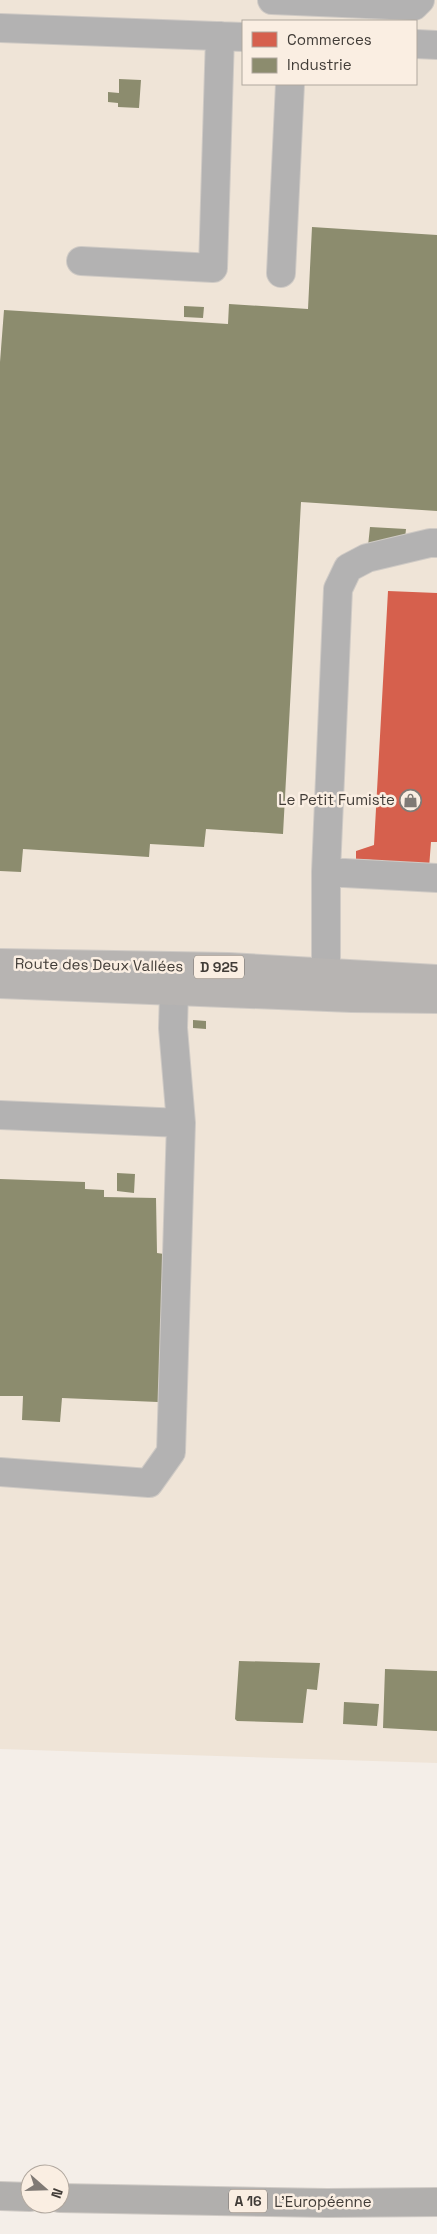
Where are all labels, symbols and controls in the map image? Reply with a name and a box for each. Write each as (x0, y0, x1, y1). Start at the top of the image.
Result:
legend (242, 20, 417, 85)
text: Commerces (287, 30, 372, 49)
text: Industrie (287, 55, 352, 74)
shop icon: Le Petit Fumiste (399, 788, 423, 812)
place label: Le Petit Fumiste (278, 790, 395, 809)
street label: Route des Deux Vallées (15, 954, 184, 975)
road number: D 925 (194, 956, 244, 979)
north arrow (20, 2164, 70, 2214)
text: N (47, 2186, 67, 2201)
road number: A 16 (229, 2190, 267, 2212)
street label: L'Européenne (274, 2192, 372, 2211)

